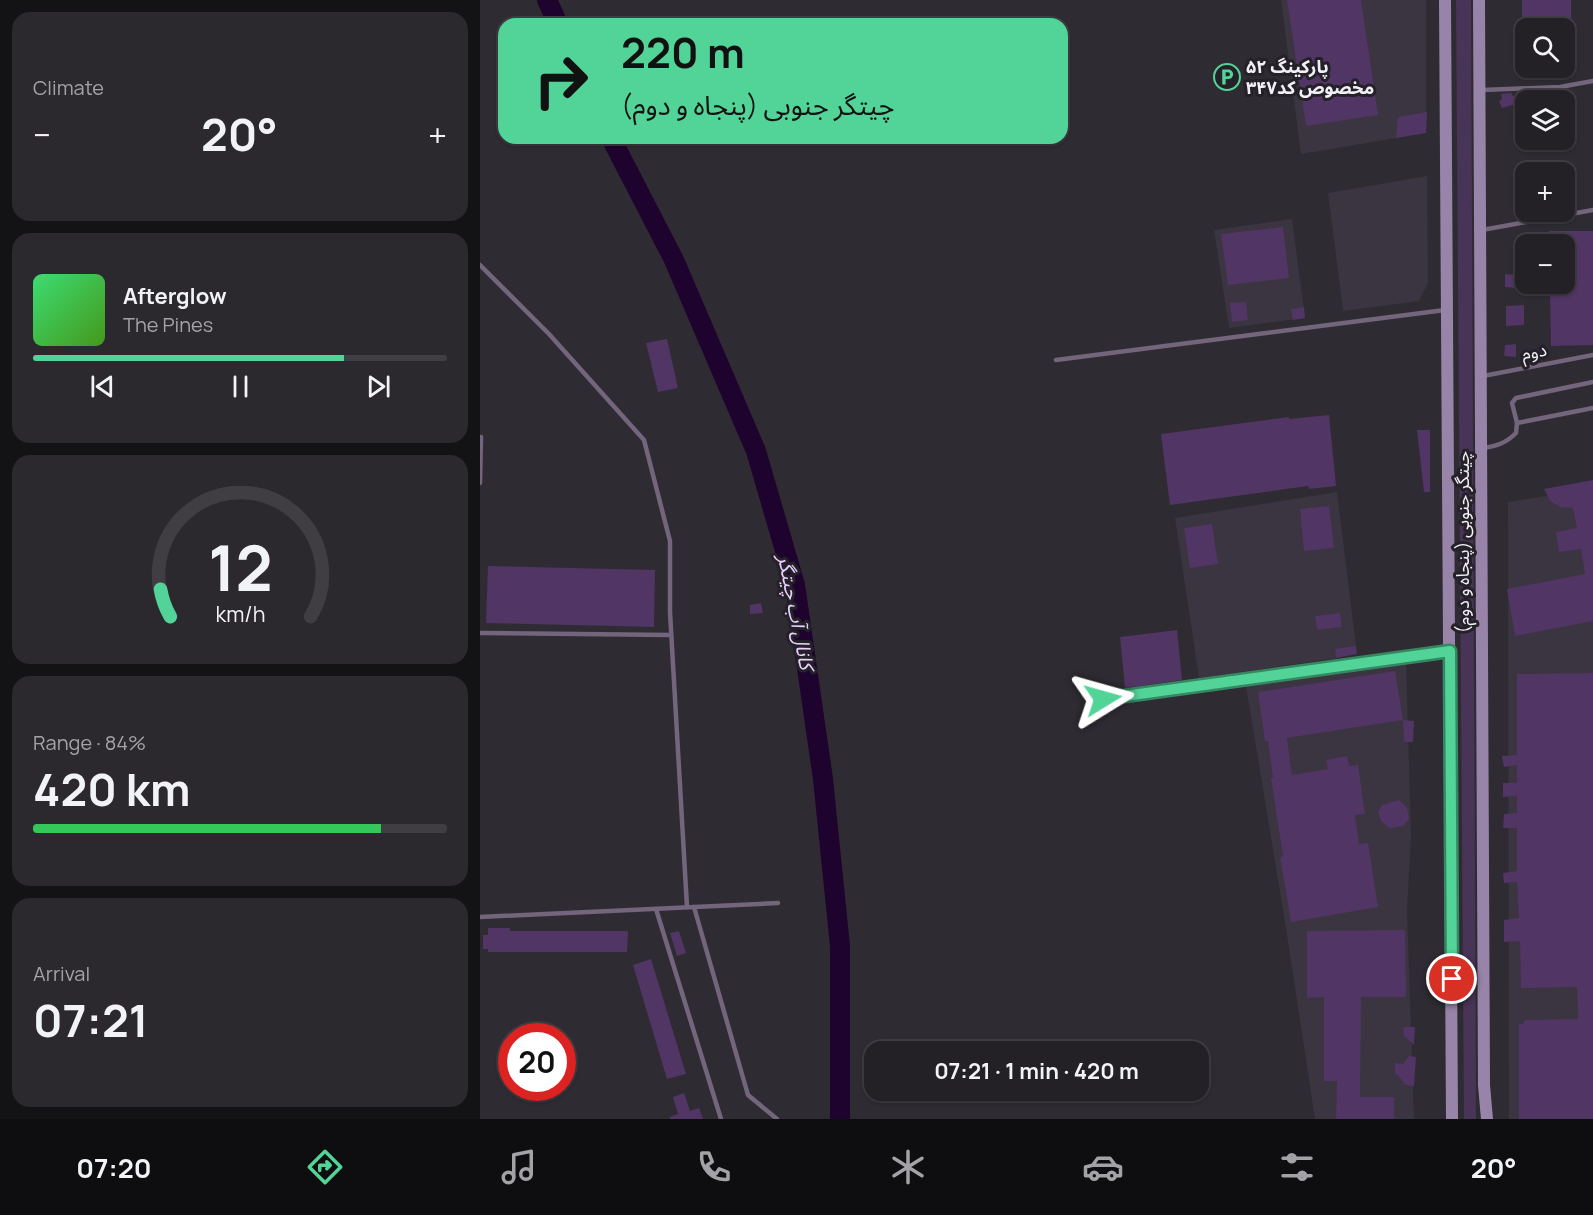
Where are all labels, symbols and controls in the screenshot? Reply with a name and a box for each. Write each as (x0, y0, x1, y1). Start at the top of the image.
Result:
map controls (1515, 18, 1575, 294)
button: search (1515, 18, 1575, 78)
text: 220 m (621, 23, 745, 81)
icon: right (522, 42, 600, 120)
place label: پارکینگ ۵۲ مخصوص کد۳۴۷ (1246, 54, 1374, 99)
parking icon: پارکینگ ۵۲ مخصوص کد۳۴۷ (1212, 62, 1242, 92)
text: Climate (33, 74, 104, 101)
text: چیتگر جنوبی (پنجاه و دوم) (621, 86, 895, 123)
button: layers (1515, 90, 1575, 150)
text: 20° (201, 103, 278, 165)
text: − (33, 112, 51, 157)
text: + (428, 112, 447, 157)
button: + (1515, 162, 1575, 222)
button: − (1515, 234, 1575, 294)
text: Afterglow (123, 281, 227, 311)
text: The Pines (123, 311, 213, 338)
street label: دوم (1519, 337, 1549, 368)
icon: previous (86, 370, 119, 403)
icon: pause (224, 370, 257, 403)
icon: next (362, 370, 395, 403)
street label: چیتگر جنوبی (پنجاه و دوم) (1450, 451, 1477, 633)
text: 12 (208, 524, 272, 610)
water label: کانال آب چیتگر (772, 550, 822, 675)
text: km/h (215, 599, 265, 628)
position arrow (1071, 667, 1135, 731)
text: Range · 84% (33, 729, 146, 756)
text: 420 km (33, 758, 190, 820)
pin (1426, 953, 1477, 1004)
text: Arrival (33, 960, 90, 987)
icon: arrive (1435, 962, 1468, 995)
text: 07:21 (33, 989, 149, 1051)
speed limit sign: 20 (498, 1023, 576, 1101)
text: 07:21 · 1 min · 420 m (934, 1056, 1139, 1086)
icon: directions (304, 1146, 346, 1188)
icon: music (498, 1146, 540, 1188)
icon: phone (693, 1146, 735, 1188)
icon: climate (887, 1146, 929, 1188)
icon: car (1082, 1146, 1124, 1188)
icon: filters (1276, 1146, 1318, 1188)
text: 07:20 (76, 1149, 151, 1186)
text: 20° (1471, 1149, 1517, 1186)

